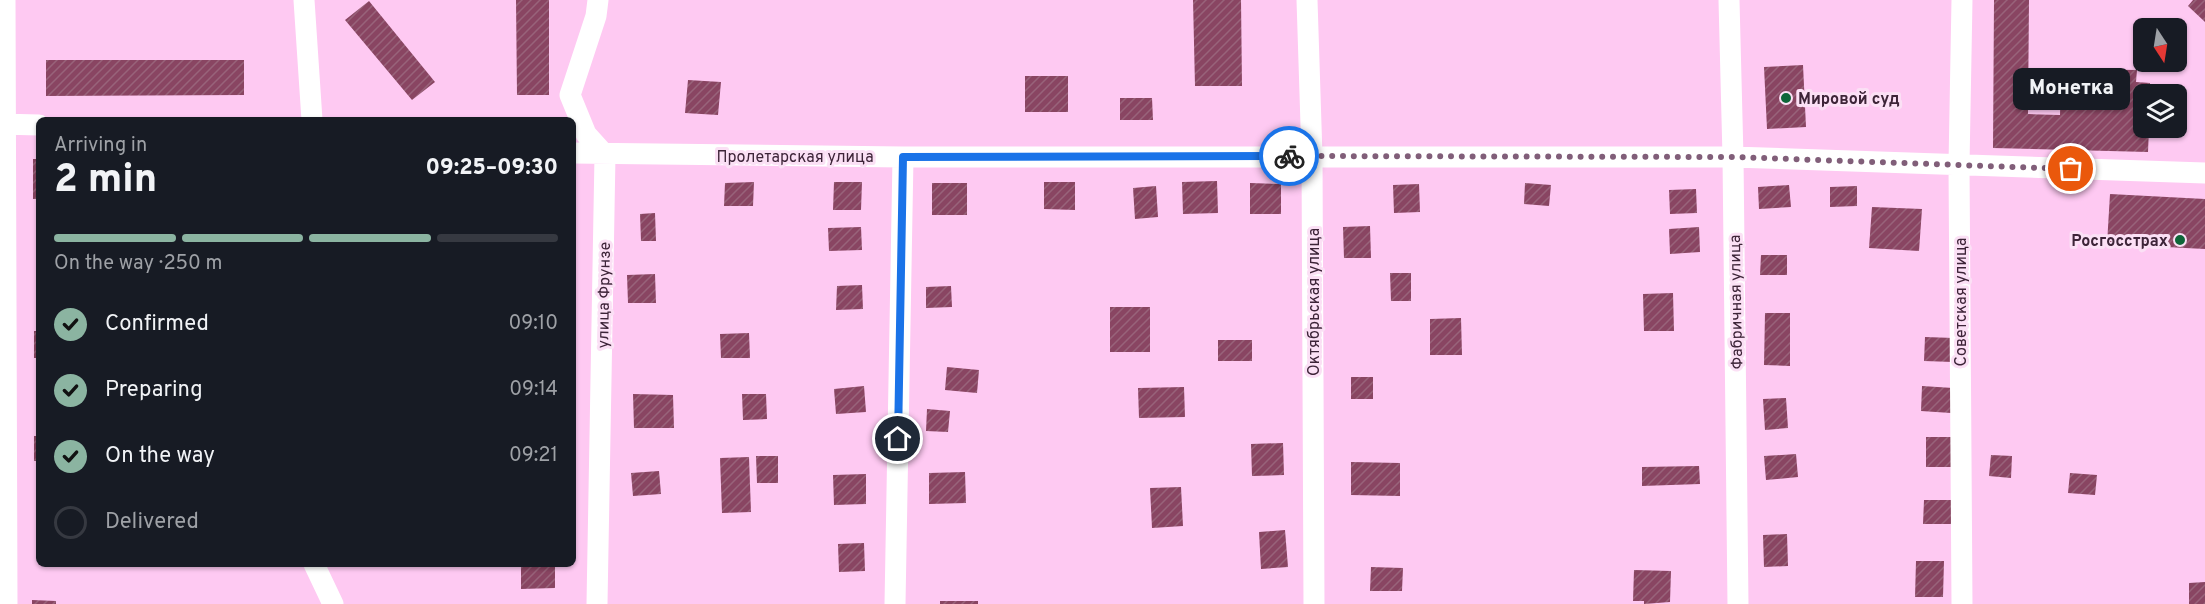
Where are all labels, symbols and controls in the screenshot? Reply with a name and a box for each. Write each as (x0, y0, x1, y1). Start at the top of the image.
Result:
north arrow (2133, 18, 2187, 72)
map controls (2133, 18, 2187, 138)
callout: Монетка (2012, 67, 2130, 109)
text: Монетка (2029, 76, 2114, 102)
button: layers (2133, 84, 2187, 138)
place label: Мировой суд (1798, 90, 1900, 110)
marker: Мировой суд (1779, 91, 1793, 105)
courier (1259, 126, 1319, 186)
text: Arriving in (54, 133, 147, 159)
icon: bike (1273, 140, 1306, 173)
pin (2045, 143, 2096, 194)
street label: Пролетарская улица (716, 148, 874, 168)
icon: bag (2054, 152, 2087, 185)
text: 09:25–09:30 (425, 155, 558, 182)
text: 2 min (54, 157, 157, 206)
street label: Октябрьская улица (1305, 228, 1325, 376)
place label: Росгосстрах (2071, 232, 2168, 252)
marker: Росгосстрах (2173, 233, 2187, 247)
street label: Фабричная улица (1726, 234, 1748, 369)
street label: Советская улица (1952, 238, 1972, 366)
street label: улица Фрунзе (594, 242, 616, 348)
text: On the way · 250 m (54, 251, 222, 277)
icon: check (54, 308, 87, 341)
text: Confirmed (105, 311, 209, 338)
text: 09:10 (508, 311, 558, 337)
icon: check (54, 374, 87, 407)
text: Preparing (105, 377, 203, 404)
text: 09:14 (509, 377, 558, 403)
pin (872, 413, 923, 464)
icon: home (881, 422, 914, 455)
icon: check (54, 440, 87, 473)
text: On the way (105, 443, 215, 470)
text: 09:21 (509, 443, 558, 469)
text: Delivered (105, 509, 199, 536)

